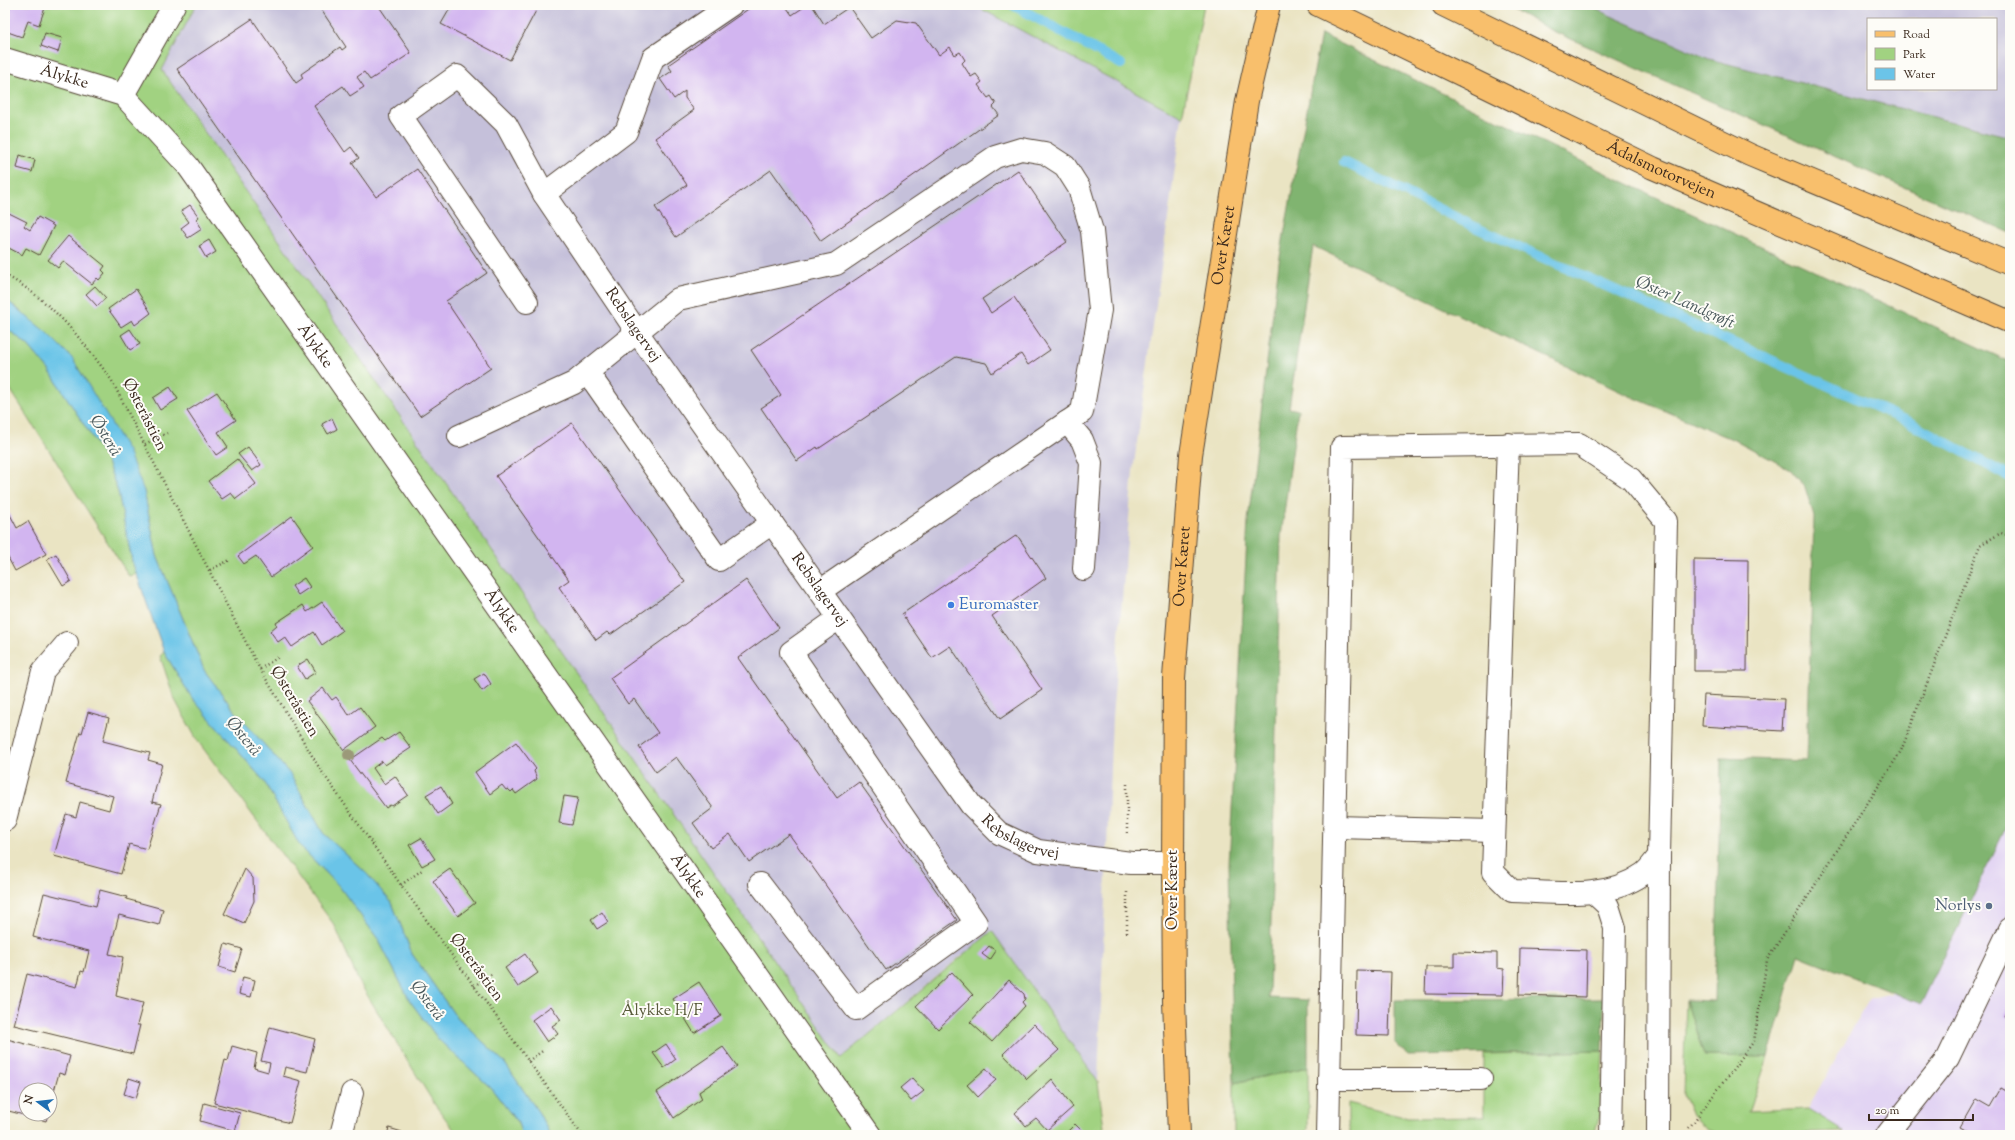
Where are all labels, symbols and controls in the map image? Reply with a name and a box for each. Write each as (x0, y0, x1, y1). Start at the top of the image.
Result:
legend (1867, 18, 1997, 90)
text: Road (1903, 26, 1930, 44)
text: Park (1903, 46, 1926, 64)
street label: Ålykke (37, 59, 91, 95)
text: Water (1903, 66, 1936, 84)
street label: Ådalsmotorvejen (1602, 136, 1720, 206)
street label: Over Kæret (1207, 203, 1242, 287)
water label: Øster Landgrøft (1631, 270, 1739, 336)
street label: Rebslagervej (599, 283, 666, 367)
street label: Ålykke (291, 319, 339, 373)
street label: Østeråstien (116, 374, 173, 456)
water label: Østerå (83, 411, 127, 462)
street label: Over Kæret (1168, 525, 1197, 607)
street label: Rebslagervej (785, 548, 853, 632)
street label: Ålykke (478, 584, 525, 638)
place label: Euromaster (959, 594, 1038, 617)
marker: Euromaster (946, 600, 956, 610)
street label: Østeråstien (264, 662, 325, 742)
water label: Østerå (220, 712, 267, 762)
street label: Rebslagervej (975, 809, 1061, 865)
street label: Ålykke (664, 849, 712, 903)
street label: Over Kæret (1162, 849, 1185, 930)
place label: Norlys (1935, 895, 1981, 918)
marker: Norlys (1984, 901, 1994, 911)
street label: Østeråstien (443, 929, 509, 1007)
water label: Østerå (404, 976, 450, 1026)
park label: Ålykke H/F (622, 1000, 703, 1023)
north arrow (18, 1082, 58, 1122)
text: N (20, 1093, 38, 1107)
scale bar (1869, 1096, 1973, 1122)
text: 20 m (1875, 1102, 1900, 1120)

